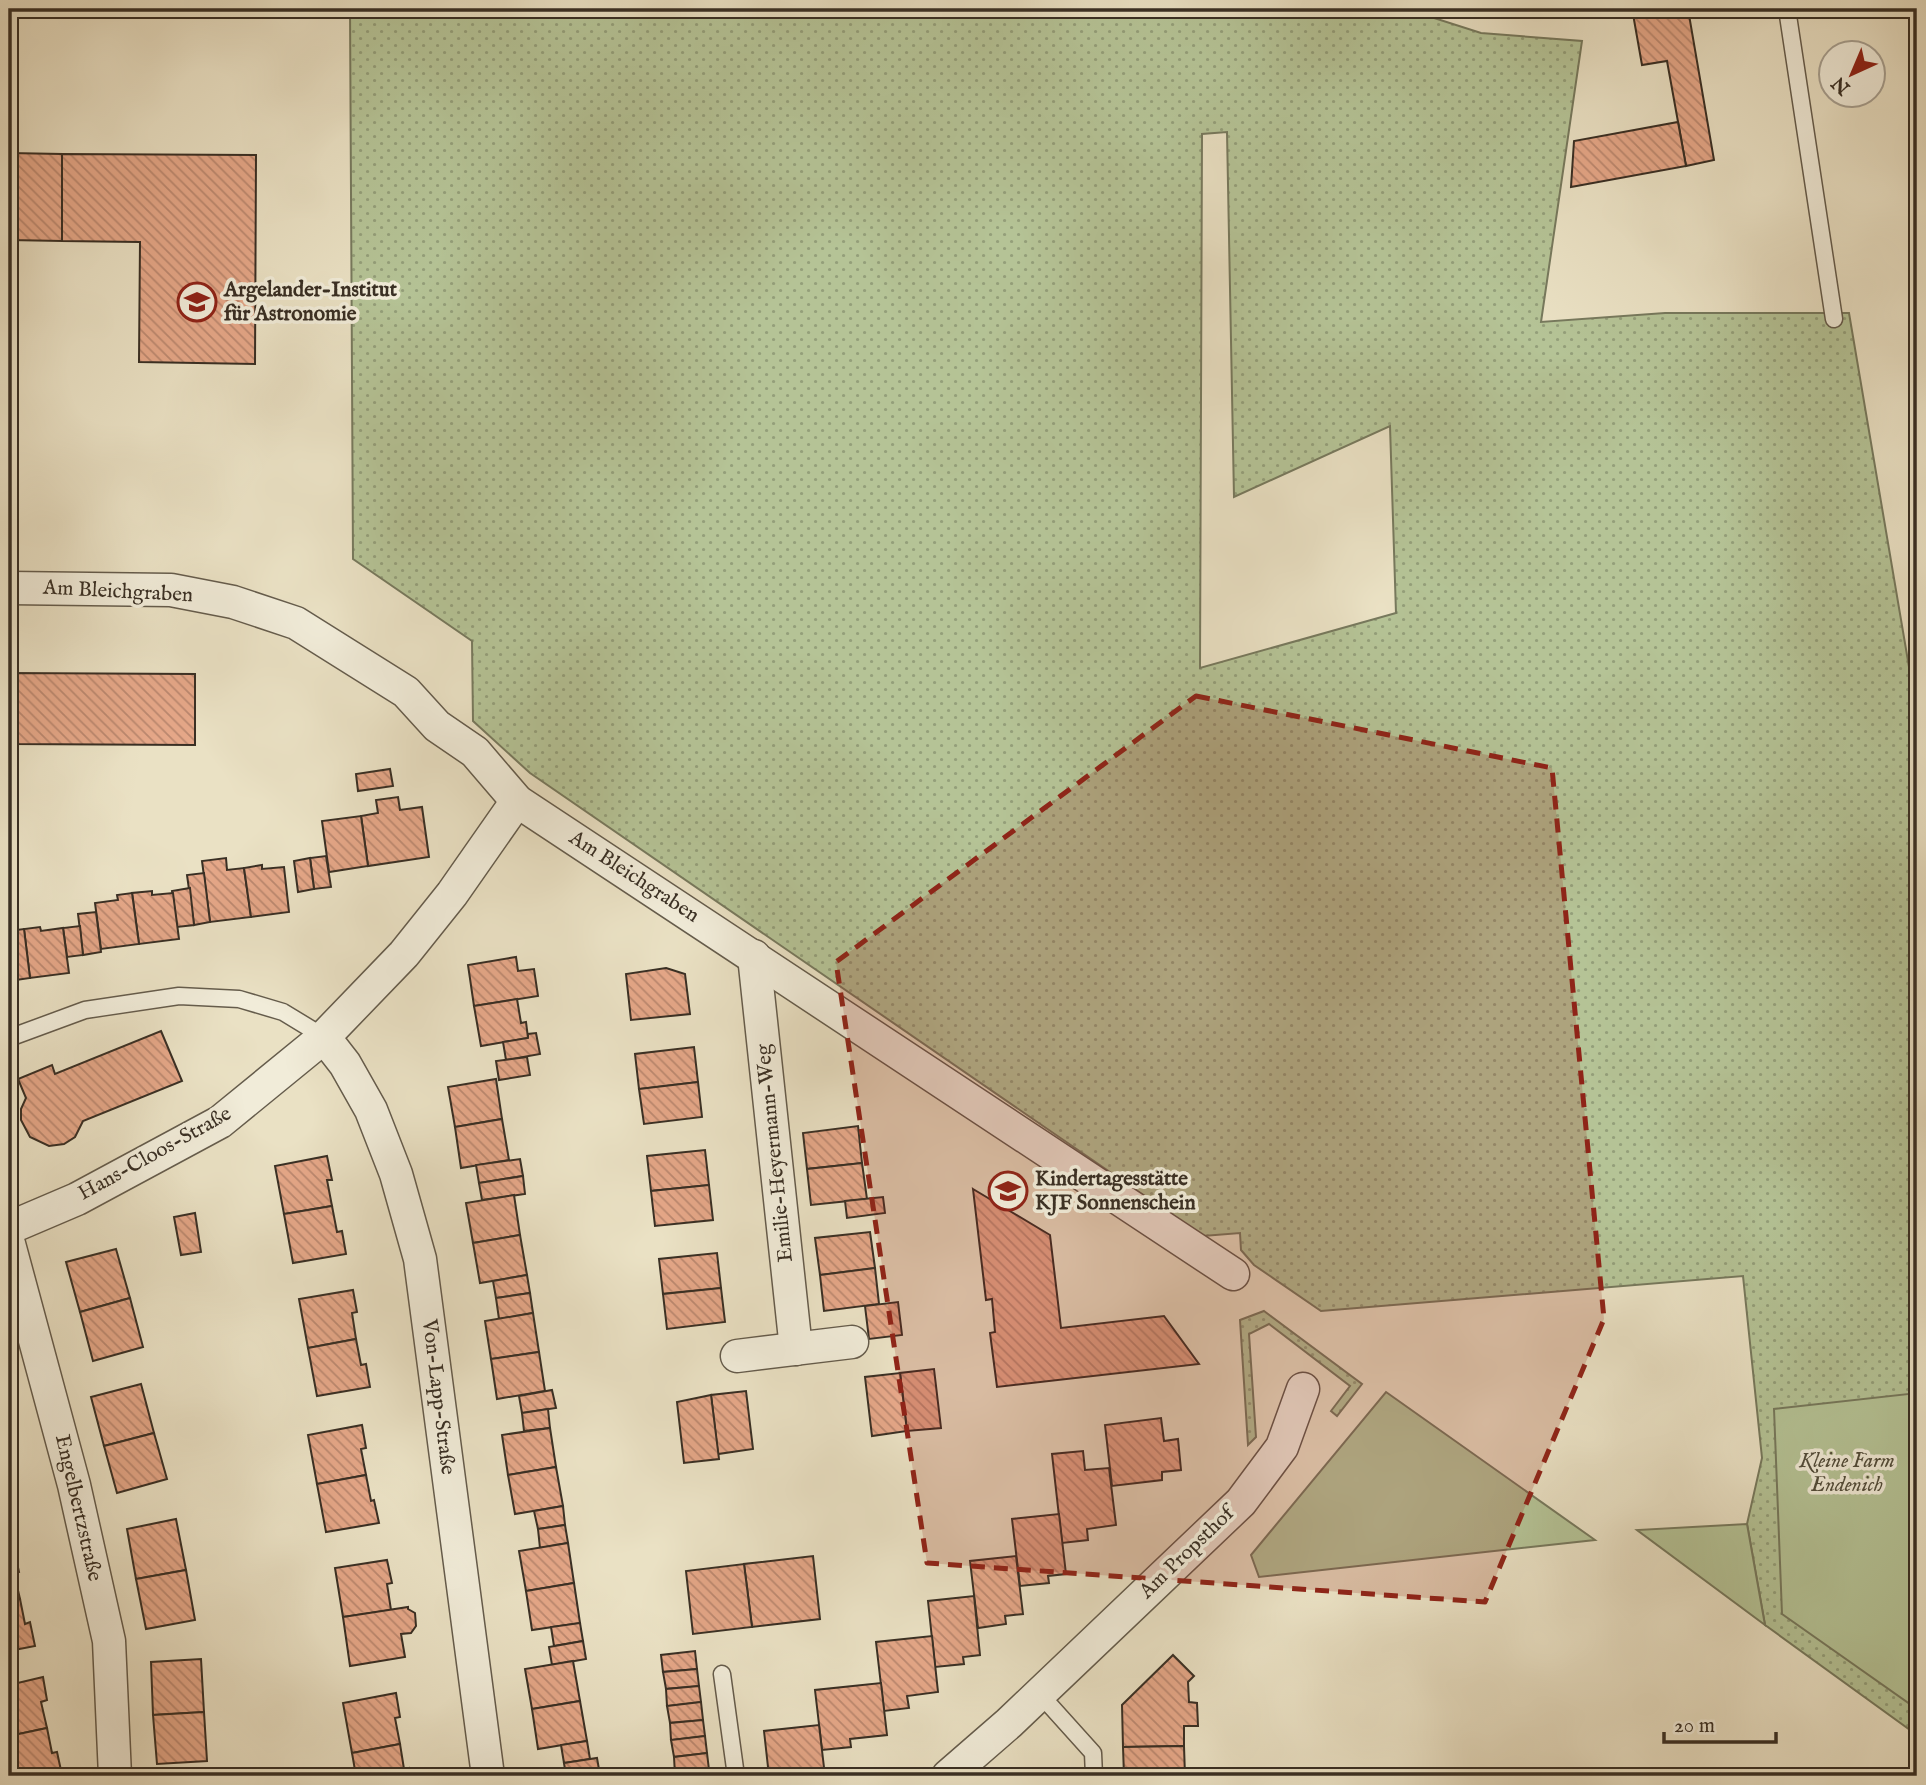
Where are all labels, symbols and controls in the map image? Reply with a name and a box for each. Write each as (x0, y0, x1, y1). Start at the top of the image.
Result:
north arrow (1818, 38, 1888, 108)
text: N (1827, 70, 1857, 100)
place label: Argelander-Institut für Astronomie (223, 277, 398, 328)
school or university icon: Argelander-Institut für Astronomie (176, 281, 218, 323)
street label: Am Bleichgraben (41, 575, 194, 609)
street label: Am Bleichgraben (563, 824, 704, 929)
street label: Emilie-Heyermann-Weg (750, 1042, 800, 1263)
street label: Hans-Cloos-Straße (74, 1101, 237, 1207)
place label: Kindertagesstätte KJF Sonnenschein (1035, 1166, 1196, 1217)
school or university icon: Kindertagesstätte KJF Sonnenschein (987, 1170, 1029, 1212)
street label: Von-Lapp-Straße (415, 1317, 461, 1477)
street label: Engelbertzstraße (48, 1432, 108, 1584)
park label: Kleine Farm Endenich (1798, 1448, 1895, 1499)
street label: Am Propsthof (1133, 1499, 1243, 1606)
scale bar (1664, 1701, 1776, 1745)
text: 20 m (1674, 1713, 1715, 1740)

